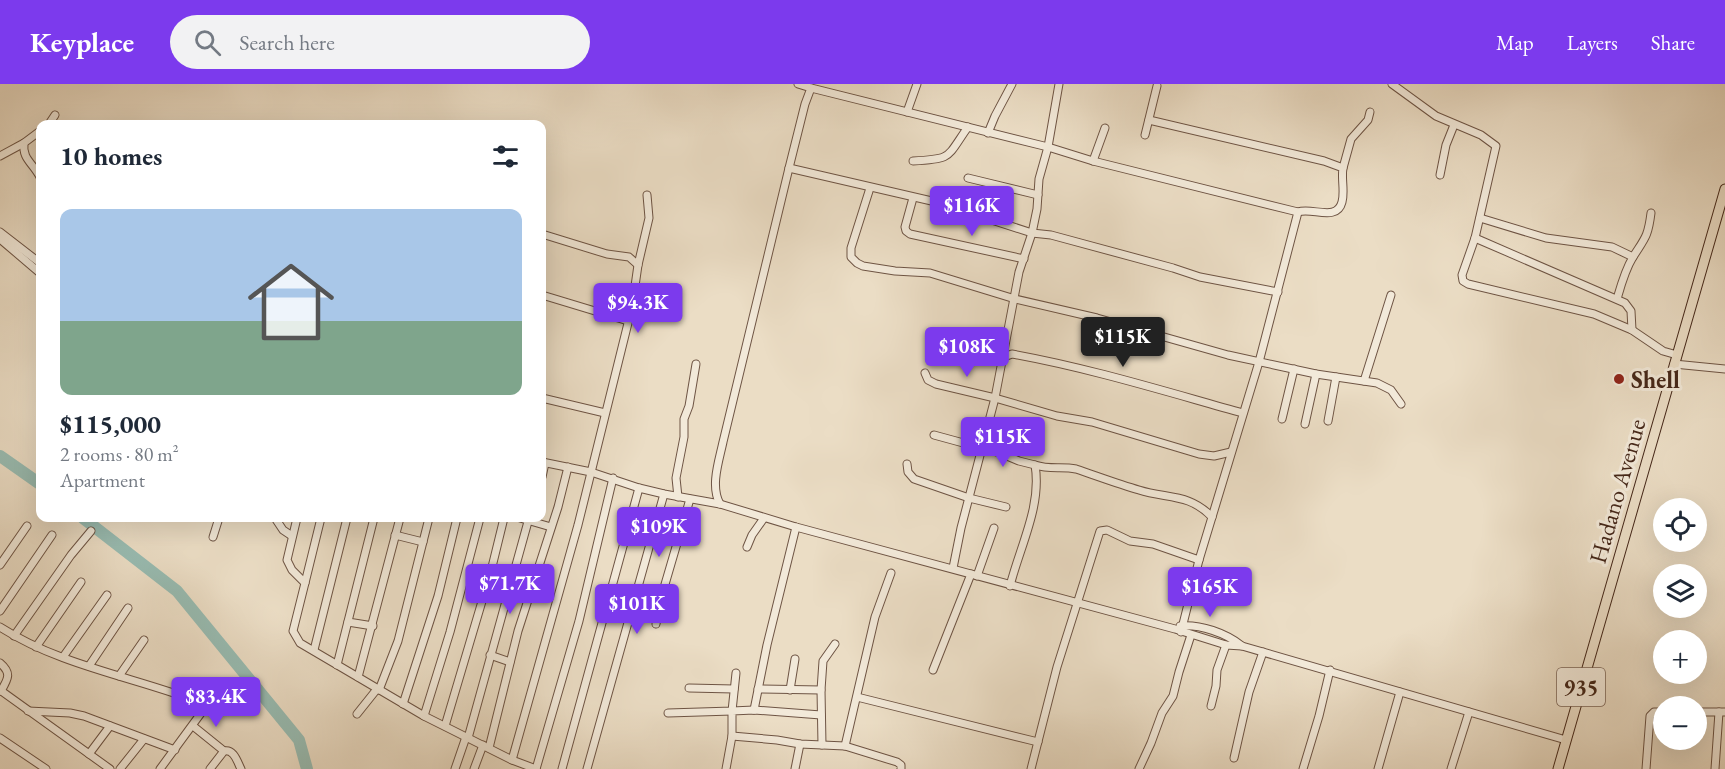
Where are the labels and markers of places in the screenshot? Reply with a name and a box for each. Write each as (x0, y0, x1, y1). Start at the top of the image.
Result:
pin: $116K (930, 186, 1014, 237)
pin: $94.3K (589, 283, 687, 334)
pin: $115K (1081, 317, 1165, 368)
pin: $108K (925, 327, 1009, 378)
place label: Shell (1631, 364, 1680, 395)
marker: Shell (1612, 372, 1626, 386)
pin: $115K (961, 417, 1045, 468)
pin: $109K (617, 507, 701, 558)
pin: $71.7K (461, 564, 559, 615)
pin: $165K (1168, 567, 1252, 618)
pin: $101K (595, 584, 679, 635)
pin: $83.4K (167, 677, 265, 728)

